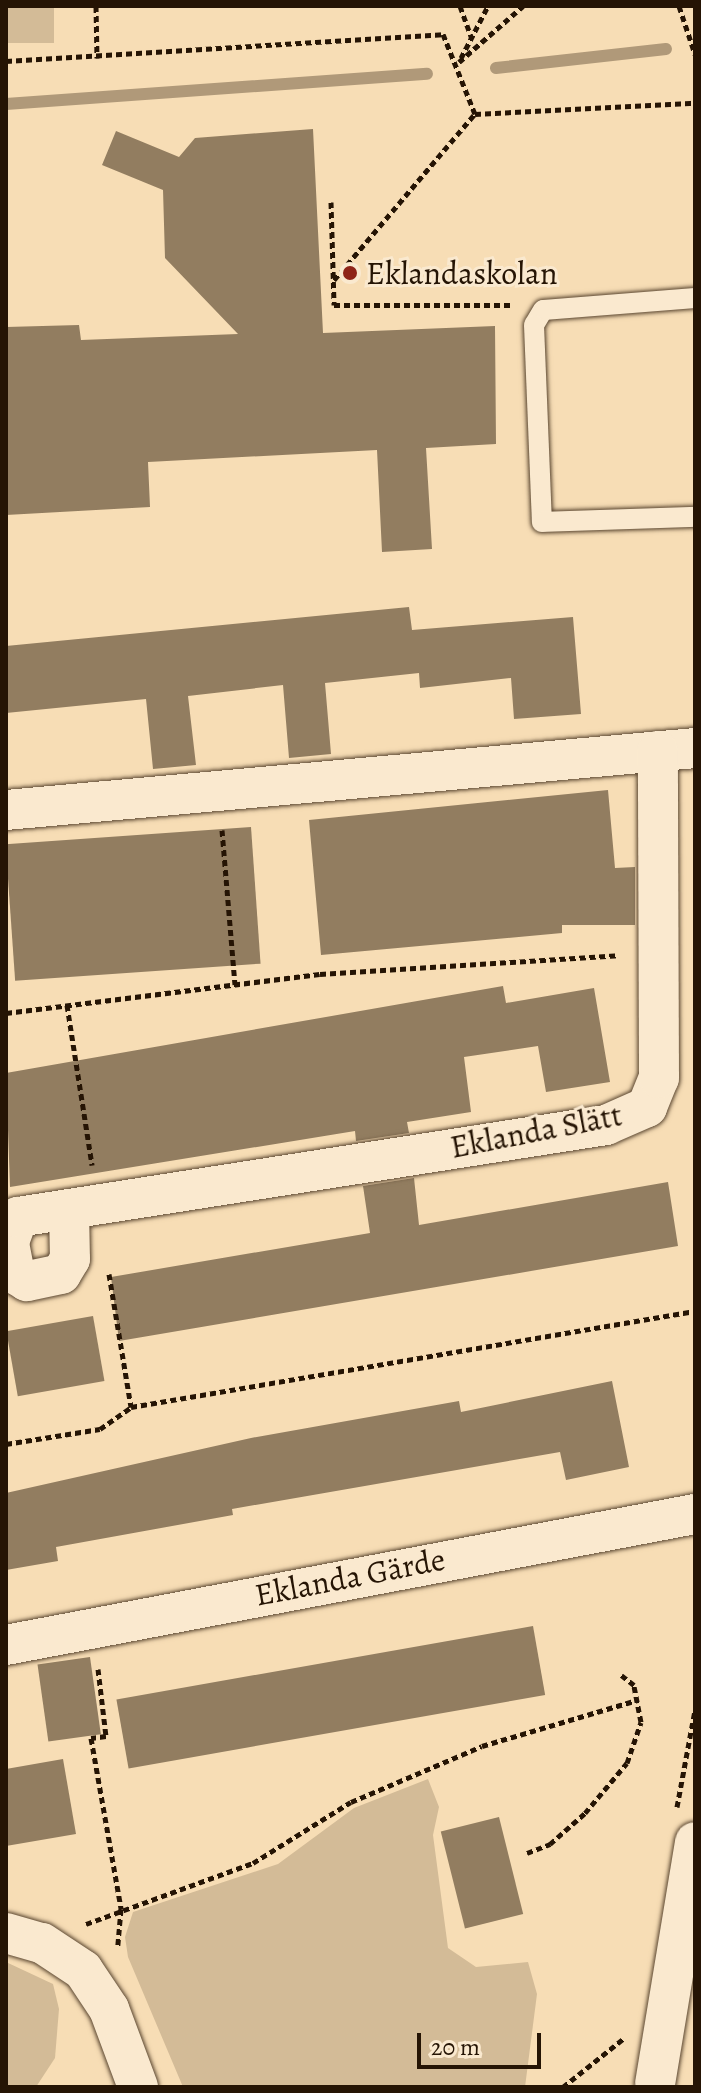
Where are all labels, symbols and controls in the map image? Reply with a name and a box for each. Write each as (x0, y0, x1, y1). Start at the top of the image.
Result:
place label: Eklandaskolan (366, 254, 557, 292)
marker: Eklandaskolan (341, 264, 359, 282)
street label: Eklanda Slätt (447, 1096, 625, 1166)
street label: Eklanda Gärde (252, 1540, 448, 1614)
scale bar (421, 2017, 545, 2067)
text: 20 m (431, 2031, 480, 2063)

